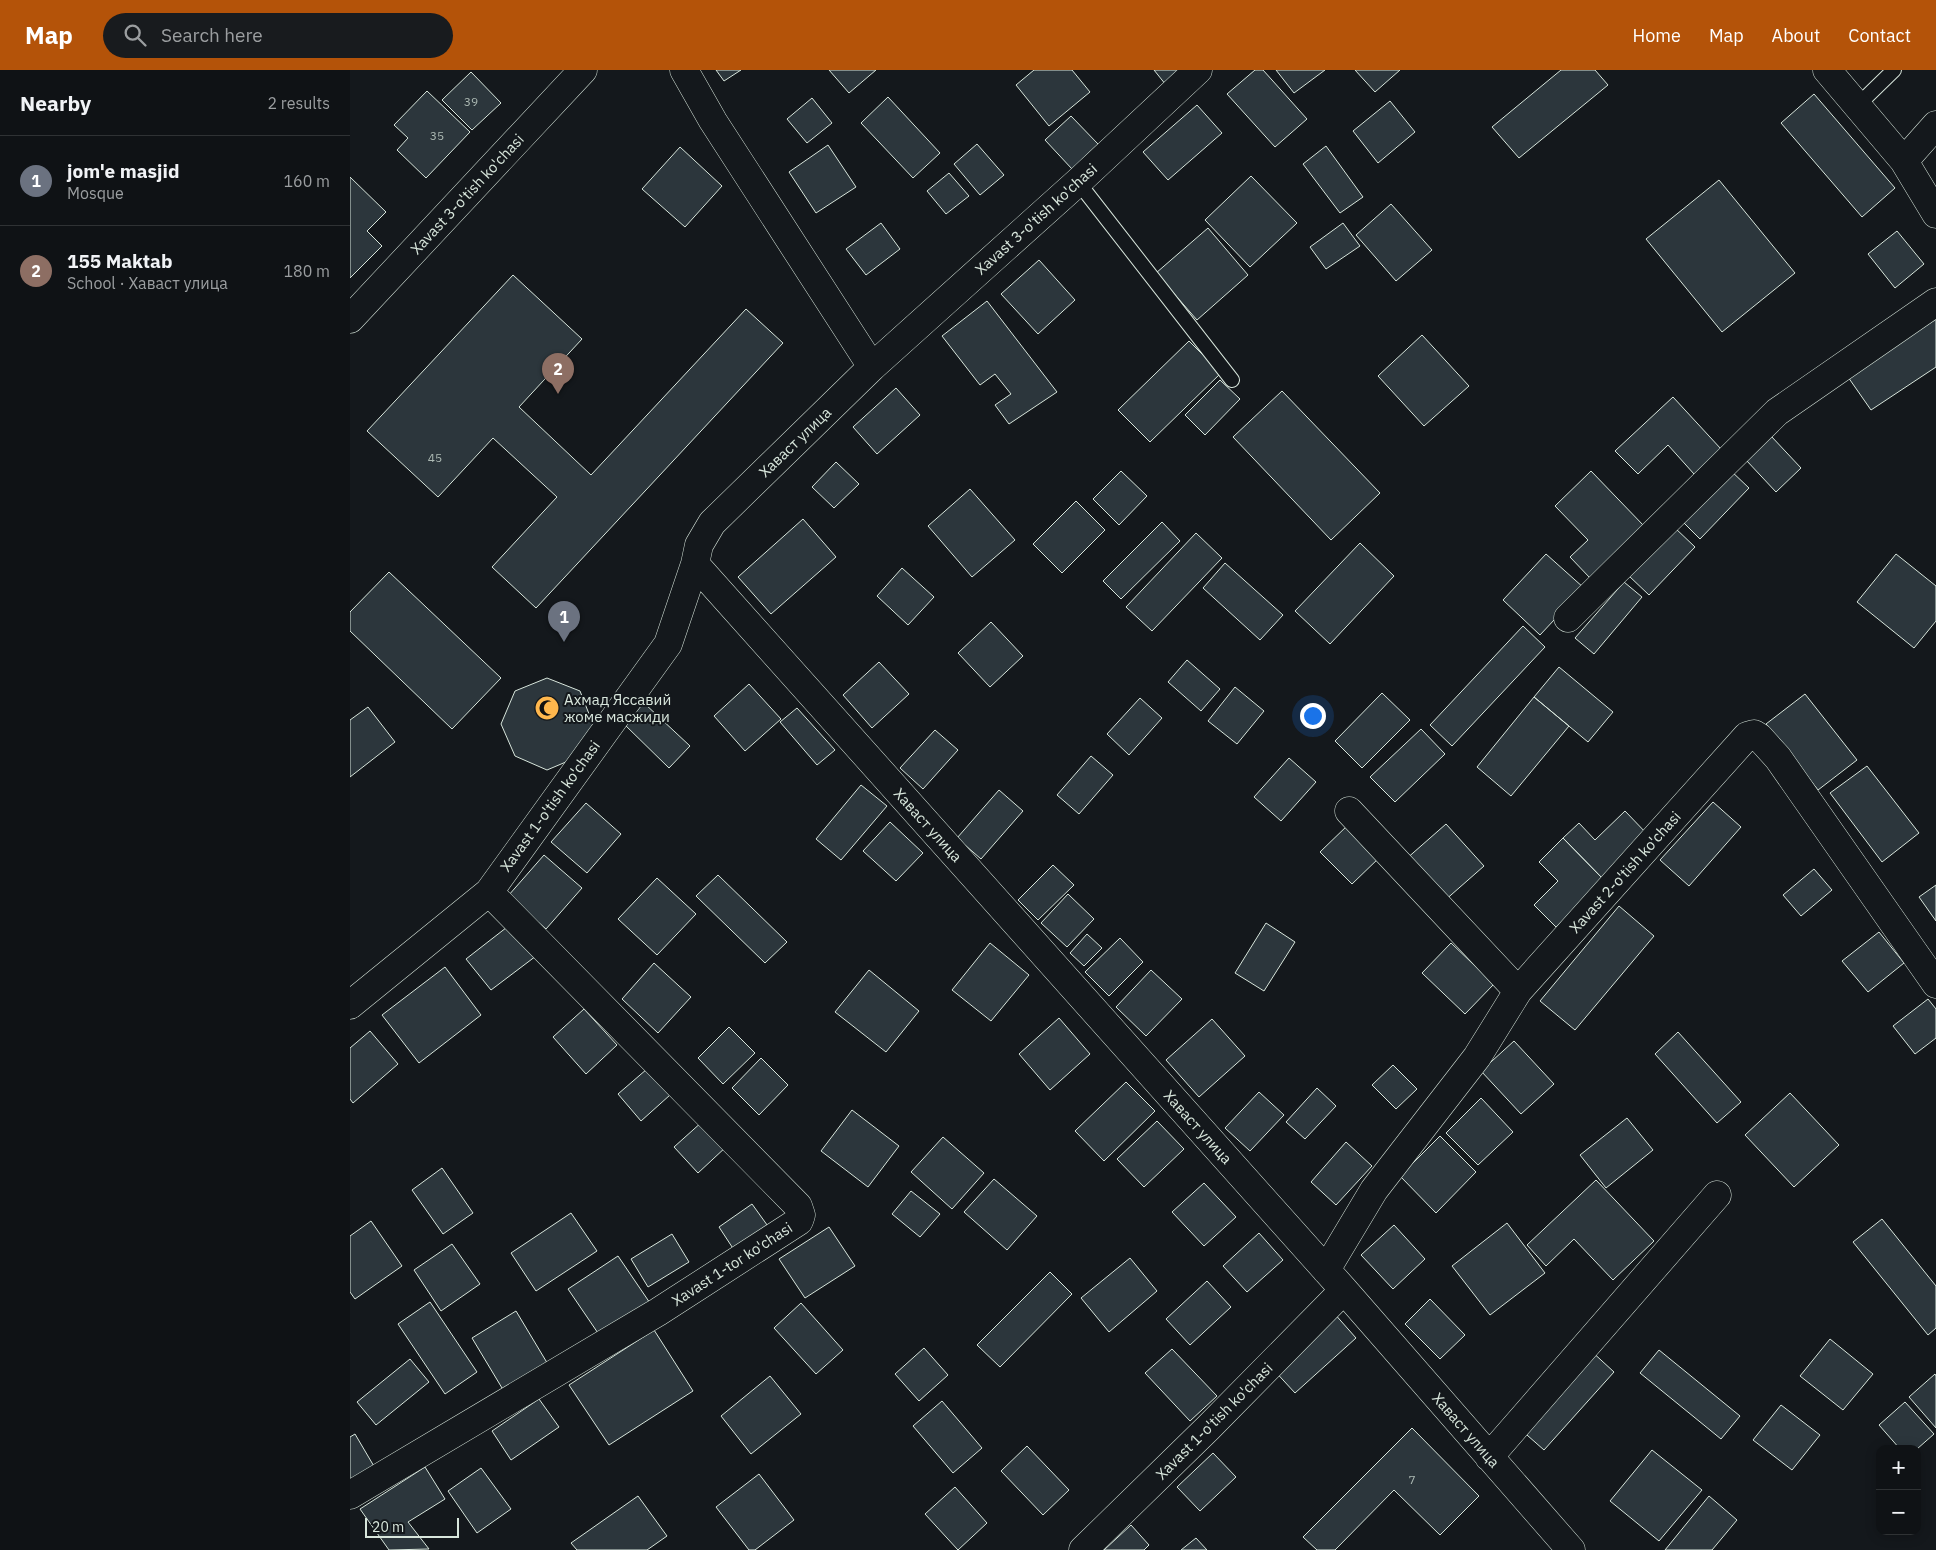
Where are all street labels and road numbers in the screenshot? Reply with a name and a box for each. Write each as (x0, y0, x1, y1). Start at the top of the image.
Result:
street label: Xavast 3-o'tish ko'chasi (406, 130, 528, 258)
street label: Xavast 3-o'tish ko'chasi (971, 159, 1101, 279)
street label: Хаваст улица (755, 403, 835, 481)
street label: Xavast 1-o'tish ko'chasi (496, 737, 604, 875)
street label: Хаваст улица (890, 784, 966, 866)
street label: Xavast 2-o'tish ko'chasi (1565, 807, 1685, 937)
street label: Хаваст улица (1160, 1086, 1236, 1168)
street label: Xavast 1-tor ko'chasi (668, 1218, 796, 1310)
street label: Xavast 1-o'tish ko'chasi (1152, 1359, 1276, 1483)
street label: Хаваст улица (1428, 1389, 1504, 1471)

